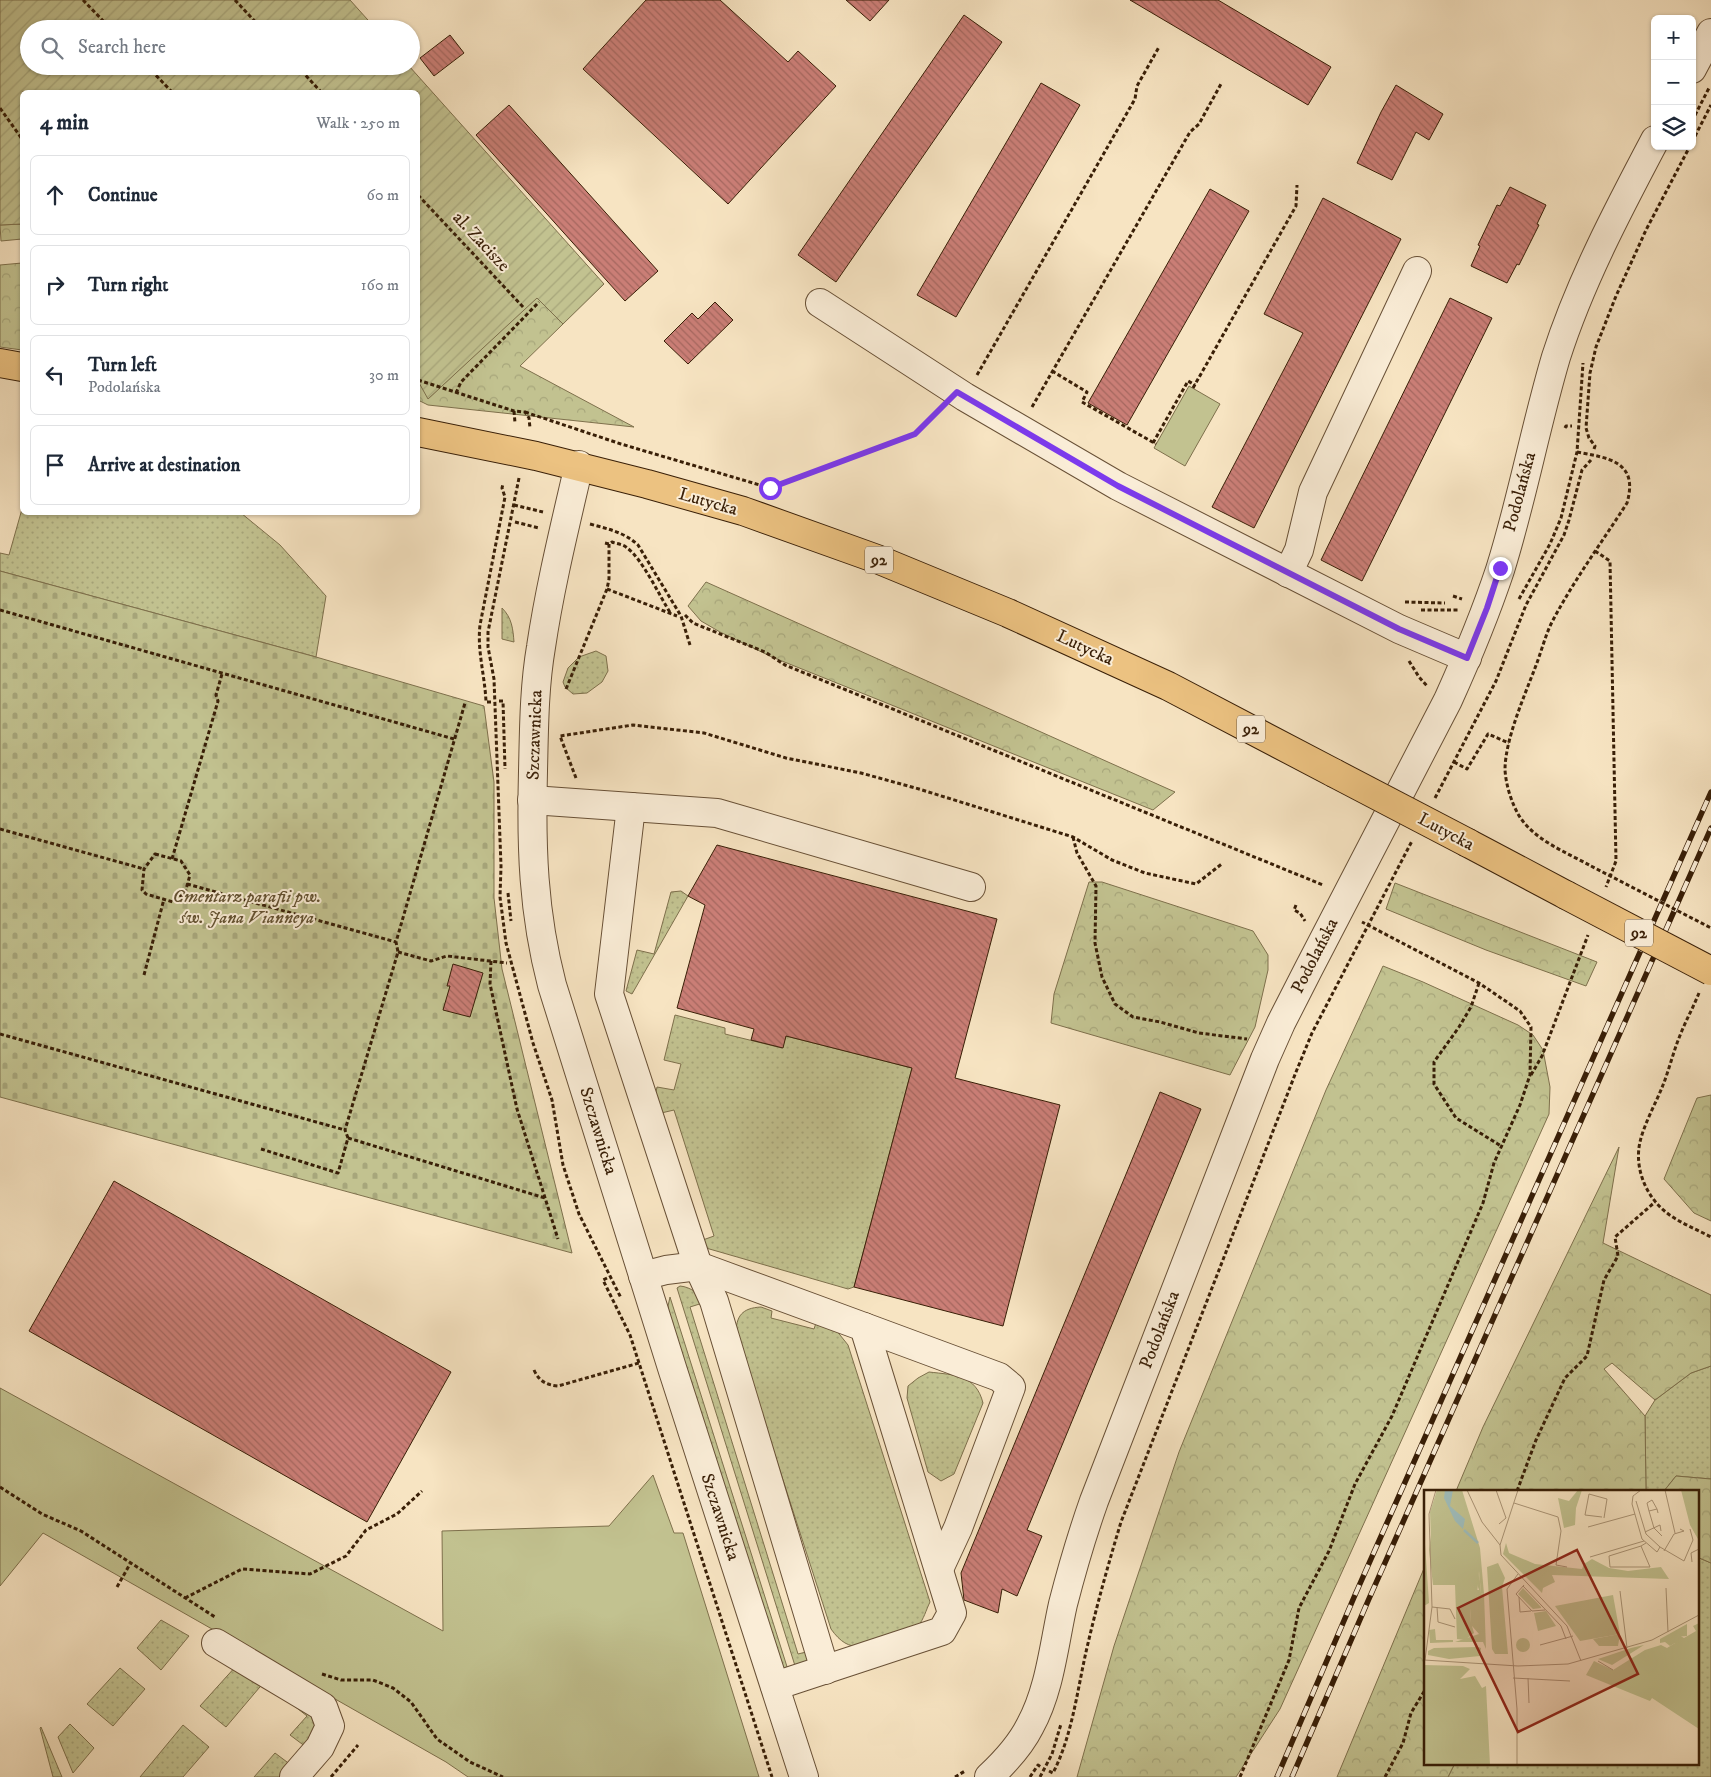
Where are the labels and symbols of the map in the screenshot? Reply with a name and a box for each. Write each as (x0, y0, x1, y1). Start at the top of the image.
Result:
street label: al. Zacisze (448, 207, 514, 277)
street label: Podolańska (1499, 449, 1541, 534)
route start (759, 477, 782, 500)
street label: Lutycka (676, 483, 740, 521)
road number: 92 (865, 546, 893, 574)
route end (1489, 557, 1512, 580)
street label: Lutycka (1053, 625, 1117, 671)
street label: Szczawnicka (522, 689, 548, 780)
road number: 92 (1237, 716, 1265, 742)
street label: Lutycka (1414, 808, 1478, 856)
park label: Cmentarz parafii pw. św. Jana Vianneya (173, 886, 321, 929)
street label: Podolańska (1287, 914, 1343, 997)
road number: 92 (1625, 920, 1653, 946)
street label: Szczawnicka (574, 1085, 622, 1178)
street label: Podolańska (1135, 1288, 1185, 1372)
street label: Szczawnicka (696, 1471, 744, 1564)
inset map (1424, 1490, 1698, 1764)

